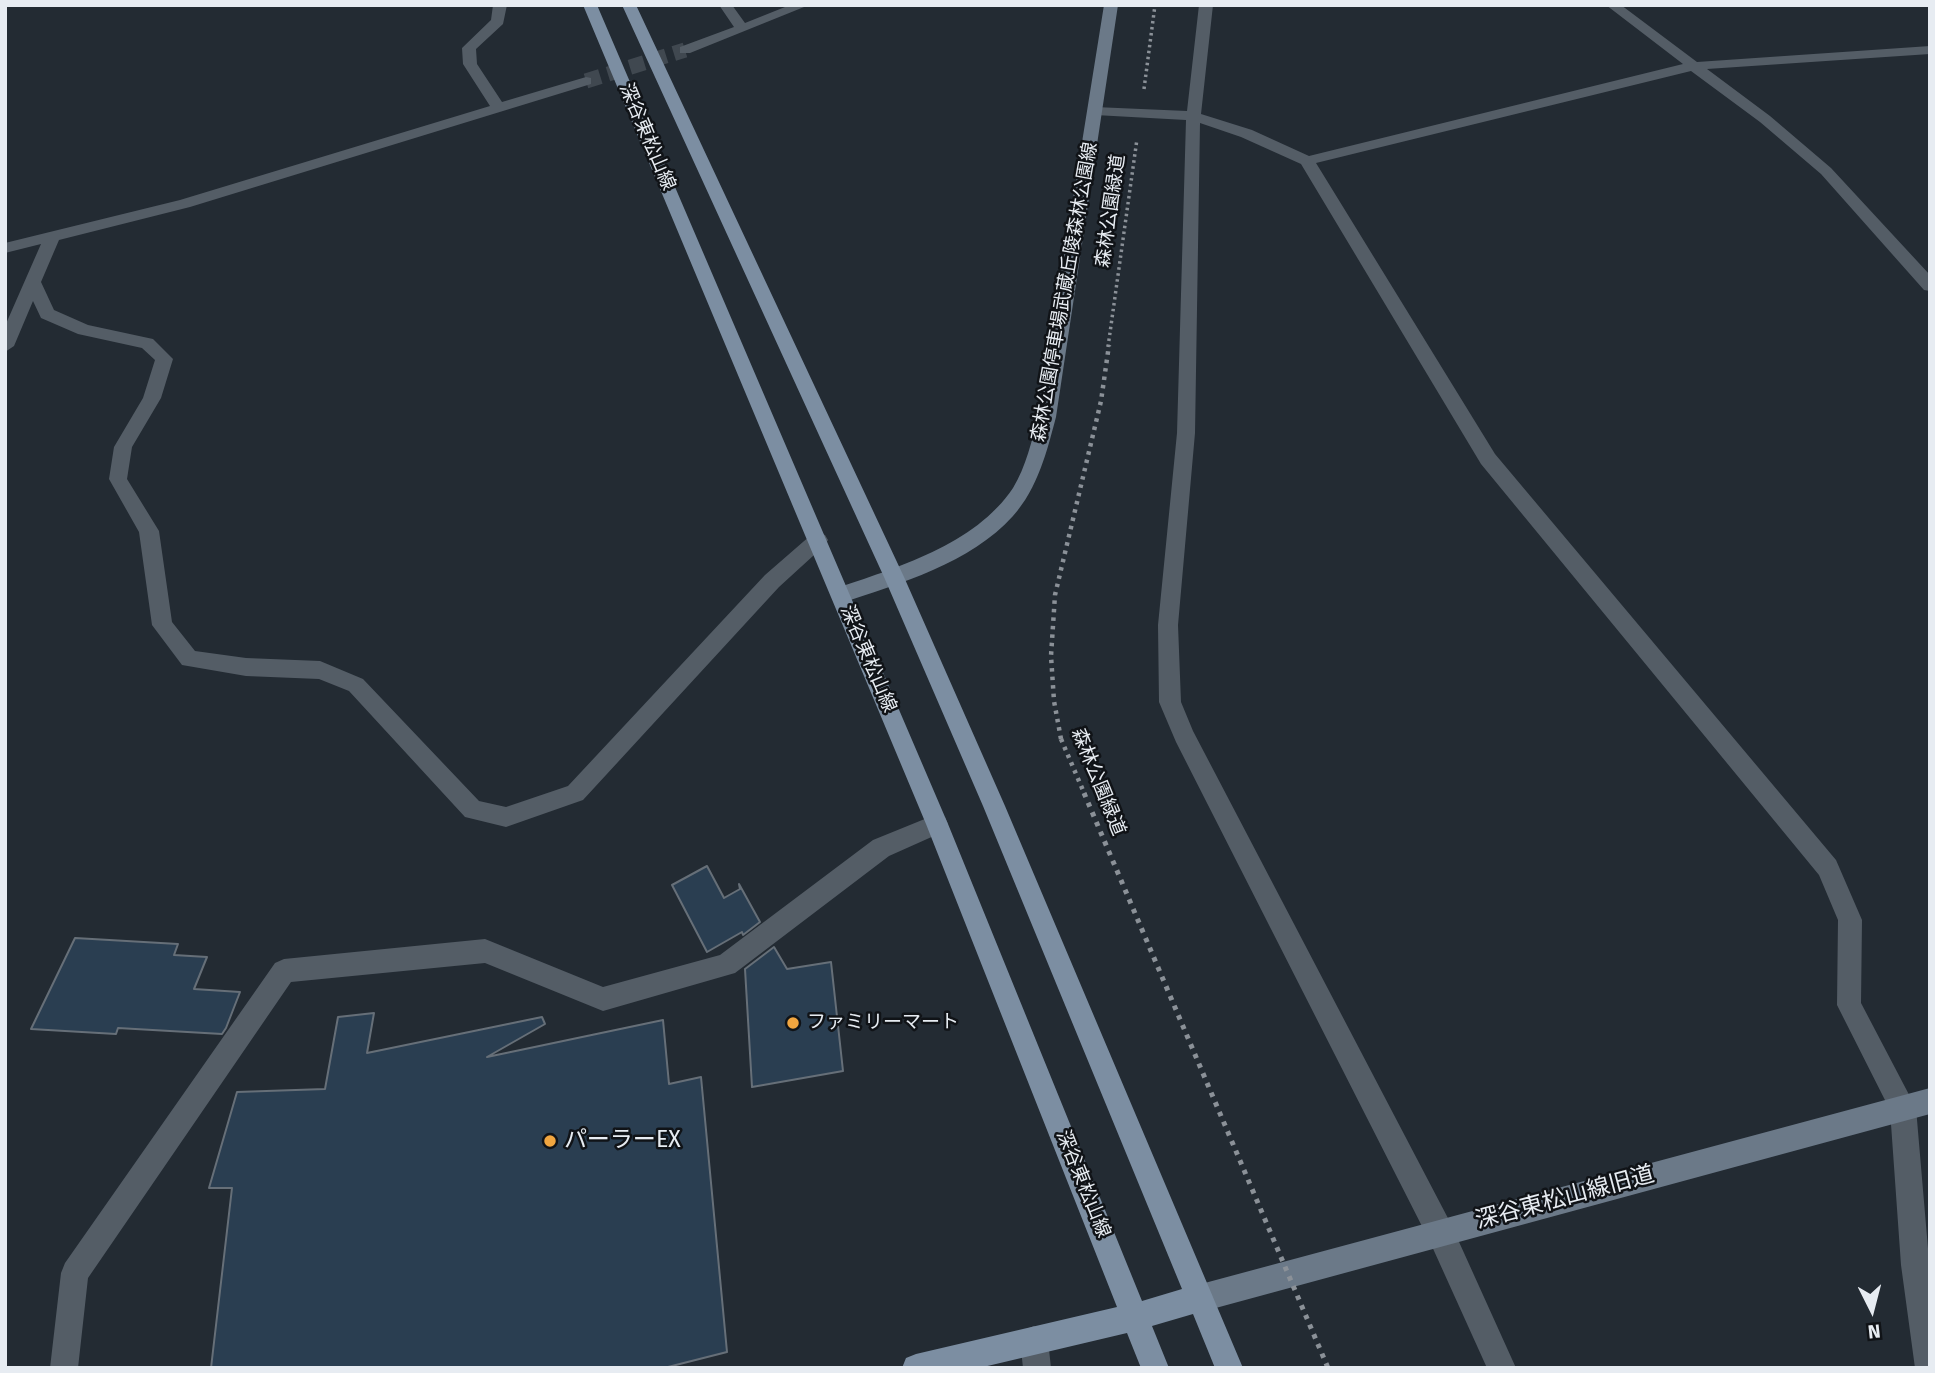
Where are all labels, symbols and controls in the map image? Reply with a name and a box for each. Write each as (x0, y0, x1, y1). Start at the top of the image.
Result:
street label: 深谷東松山線 (614, 80, 680, 194)
street label: 森林公園停車場武蔵丘陵森林公園線 (1027, 140, 1103, 444)
street label: 森林公園緑道 (1092, 153, 1130, 269)
street label: 深谷東松山線 (835, 602, 901, 716)
street label: 森林公園緑道 (1066, 725, 1130, 839)
place label: ファミリーマート (807, 1012, 959, 1034)
marker: ファミリーマート (785, 1015, 801, 1031)
place label: パーラーEX (564, 1127, 681, 1155)
street label: 深谷東松山線 (1051, 1127, 1115, 1241)
marker: パーラーEX (542, 1133, 558, 1149)
street label: 深谷東松山線旧道 (1473, 1161, 1657, 1235)
north arrow (1837, 1275, 1907, 1345)
text: N (1867, 1319, 1882, 1343)

